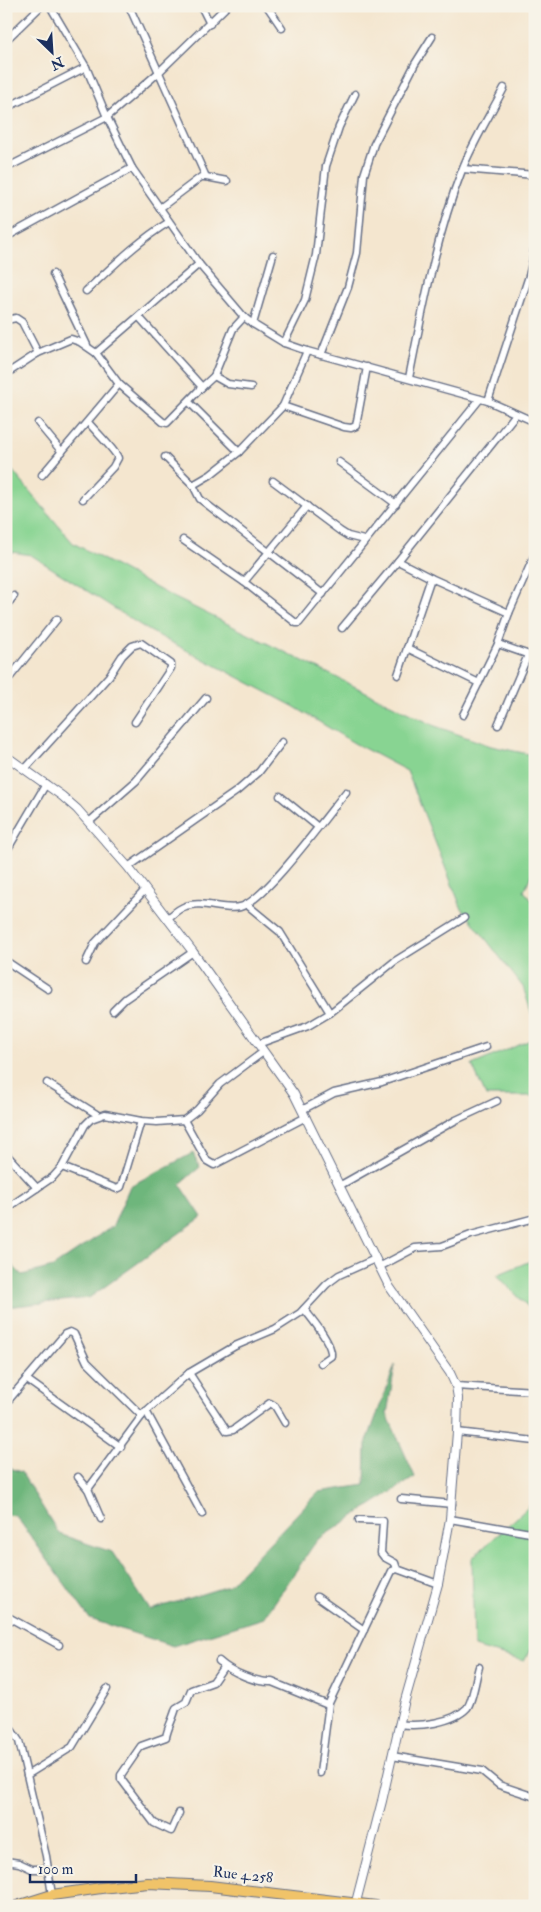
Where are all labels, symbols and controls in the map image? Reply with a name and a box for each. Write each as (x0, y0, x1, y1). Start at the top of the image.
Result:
north arrow (28, 28, 78, 78)
text: N (48, 53, 67, 74)
scale bar (30, 1852, 136, 1884)
text: 100 m (38, 1860, 74, 1879)
street label: Rue 4.258 (212, 1862, 274, 1888)

